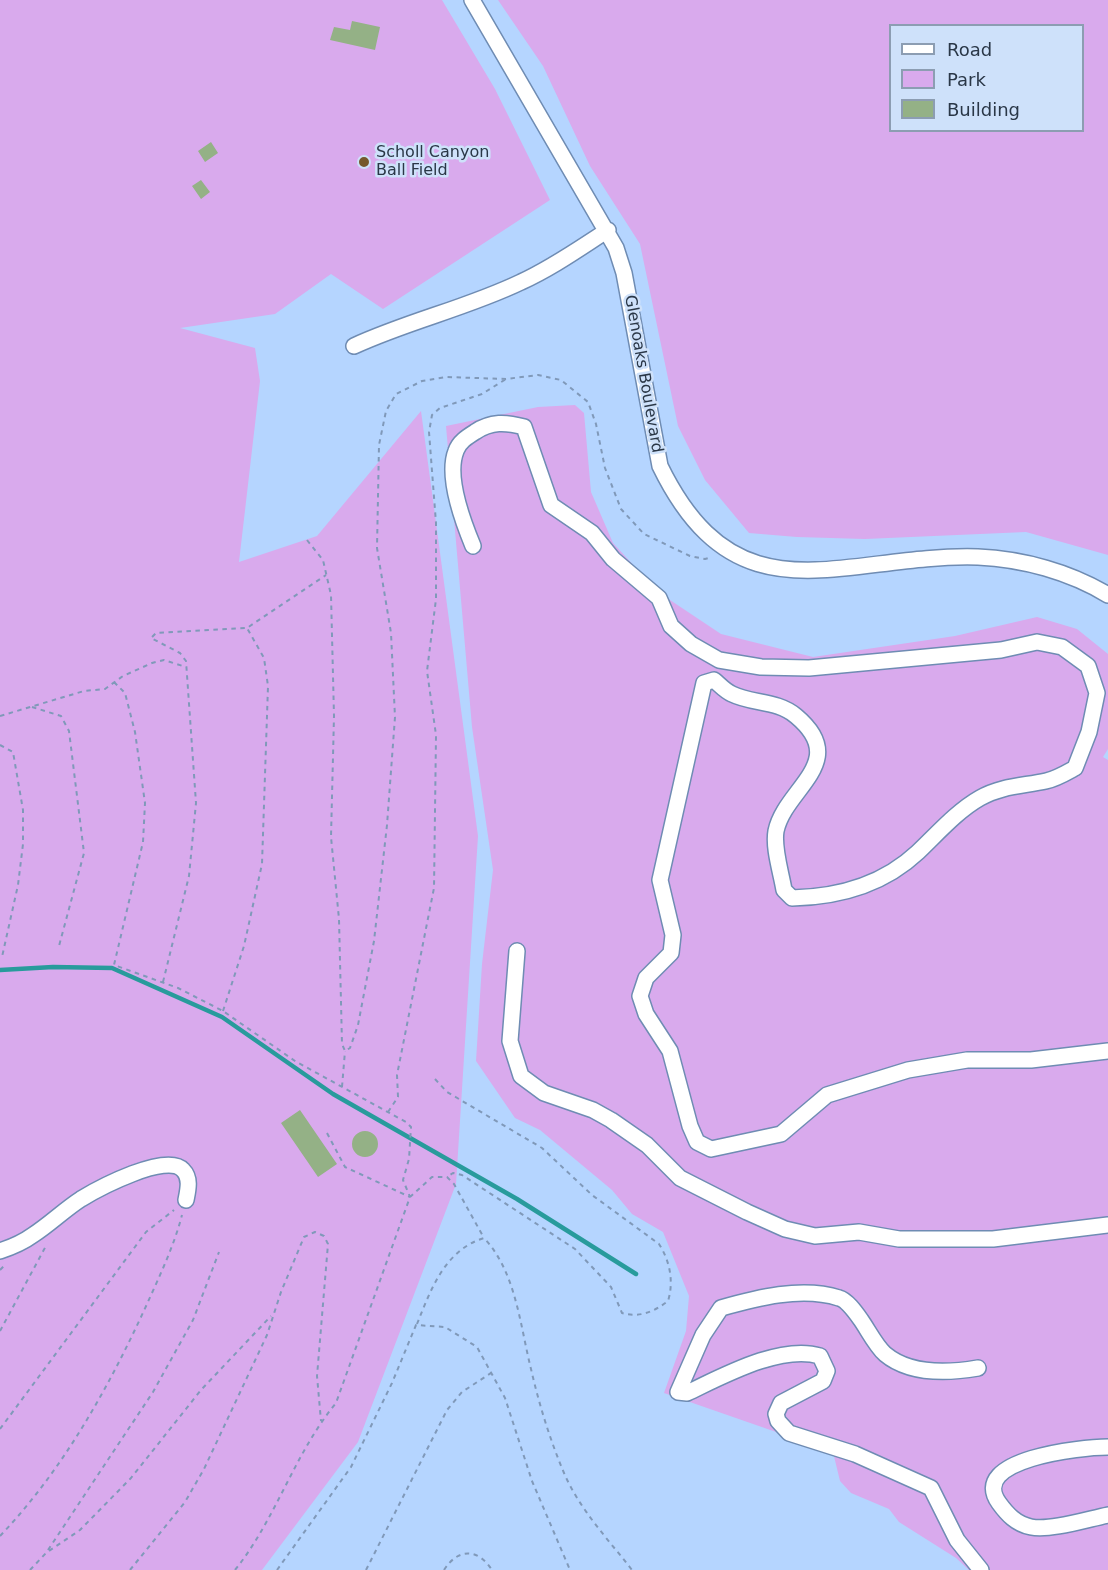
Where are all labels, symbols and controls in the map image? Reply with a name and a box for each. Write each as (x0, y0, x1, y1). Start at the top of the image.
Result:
legend (889, 24, 1084, 132)
text: Road (947, 39, 992, 60)
text: Park (947, 69, 986, 90)
text: Building (947, 99, 1020, 120)
place label: Scholl Canyon Ball Field (376, 143, 489, 181)
marker: Scholl Canyon Ball Field (357, 155, 371, 169)
street label: Glenoaks Boulevard (620, 294, 666, 454)

